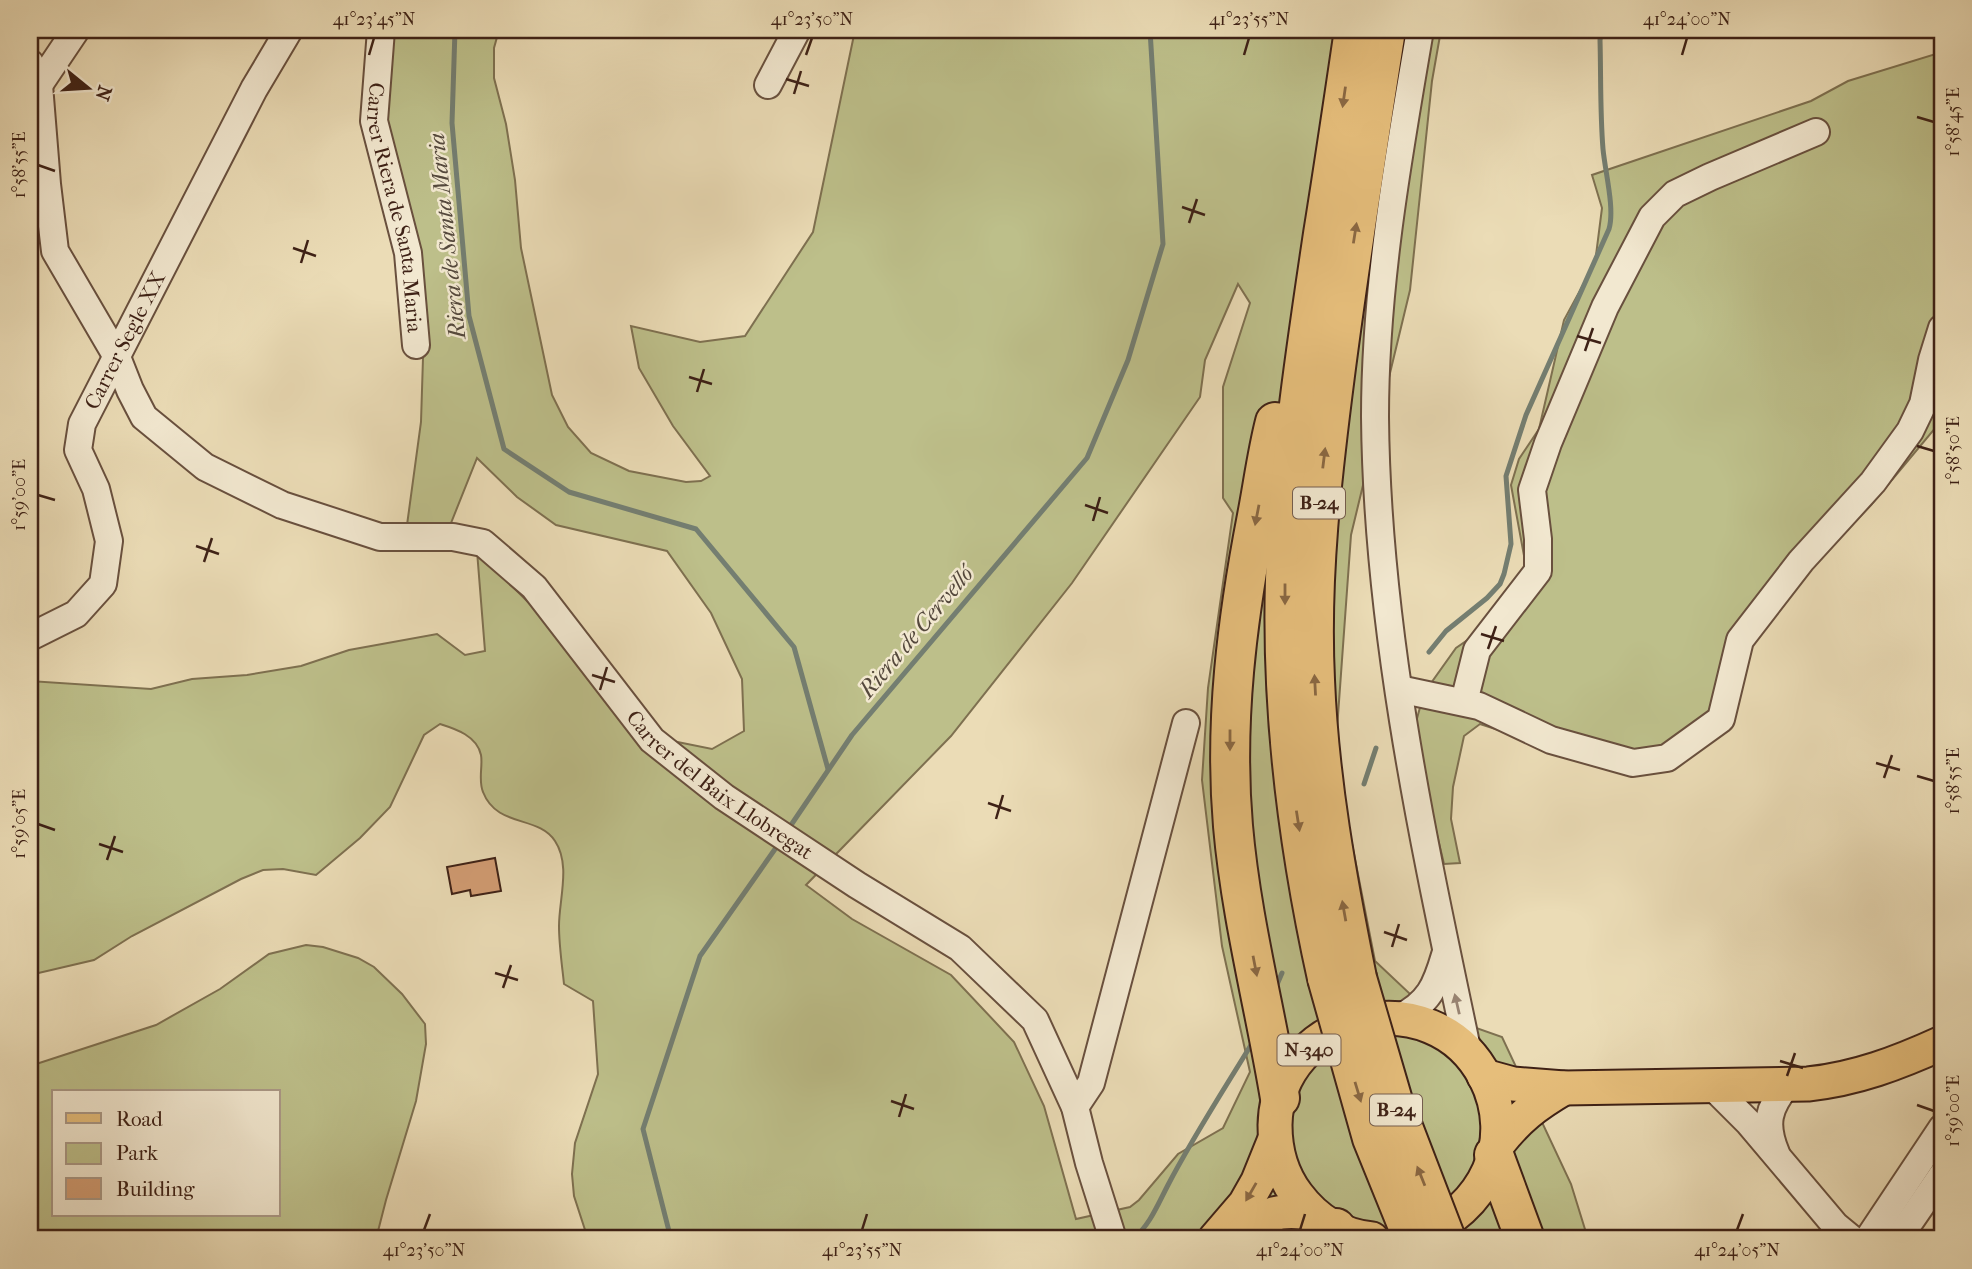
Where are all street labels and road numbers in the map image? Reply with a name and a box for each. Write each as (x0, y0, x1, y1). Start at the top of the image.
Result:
street label: Carrer Riera de Santa Maria (362, 82, 427, 334)
street label: Carrer Segle XX (80, 267, 170, 413)
road number: B-24 (1293, 488, 1345, 518)
street label: Carrer del Baix Llobregat (622, 706, 818, 865)
road number: N-340 (1278, 1034, 1340, 1066)
road number: B-24 (1370, 1094, 1422, 1126)

